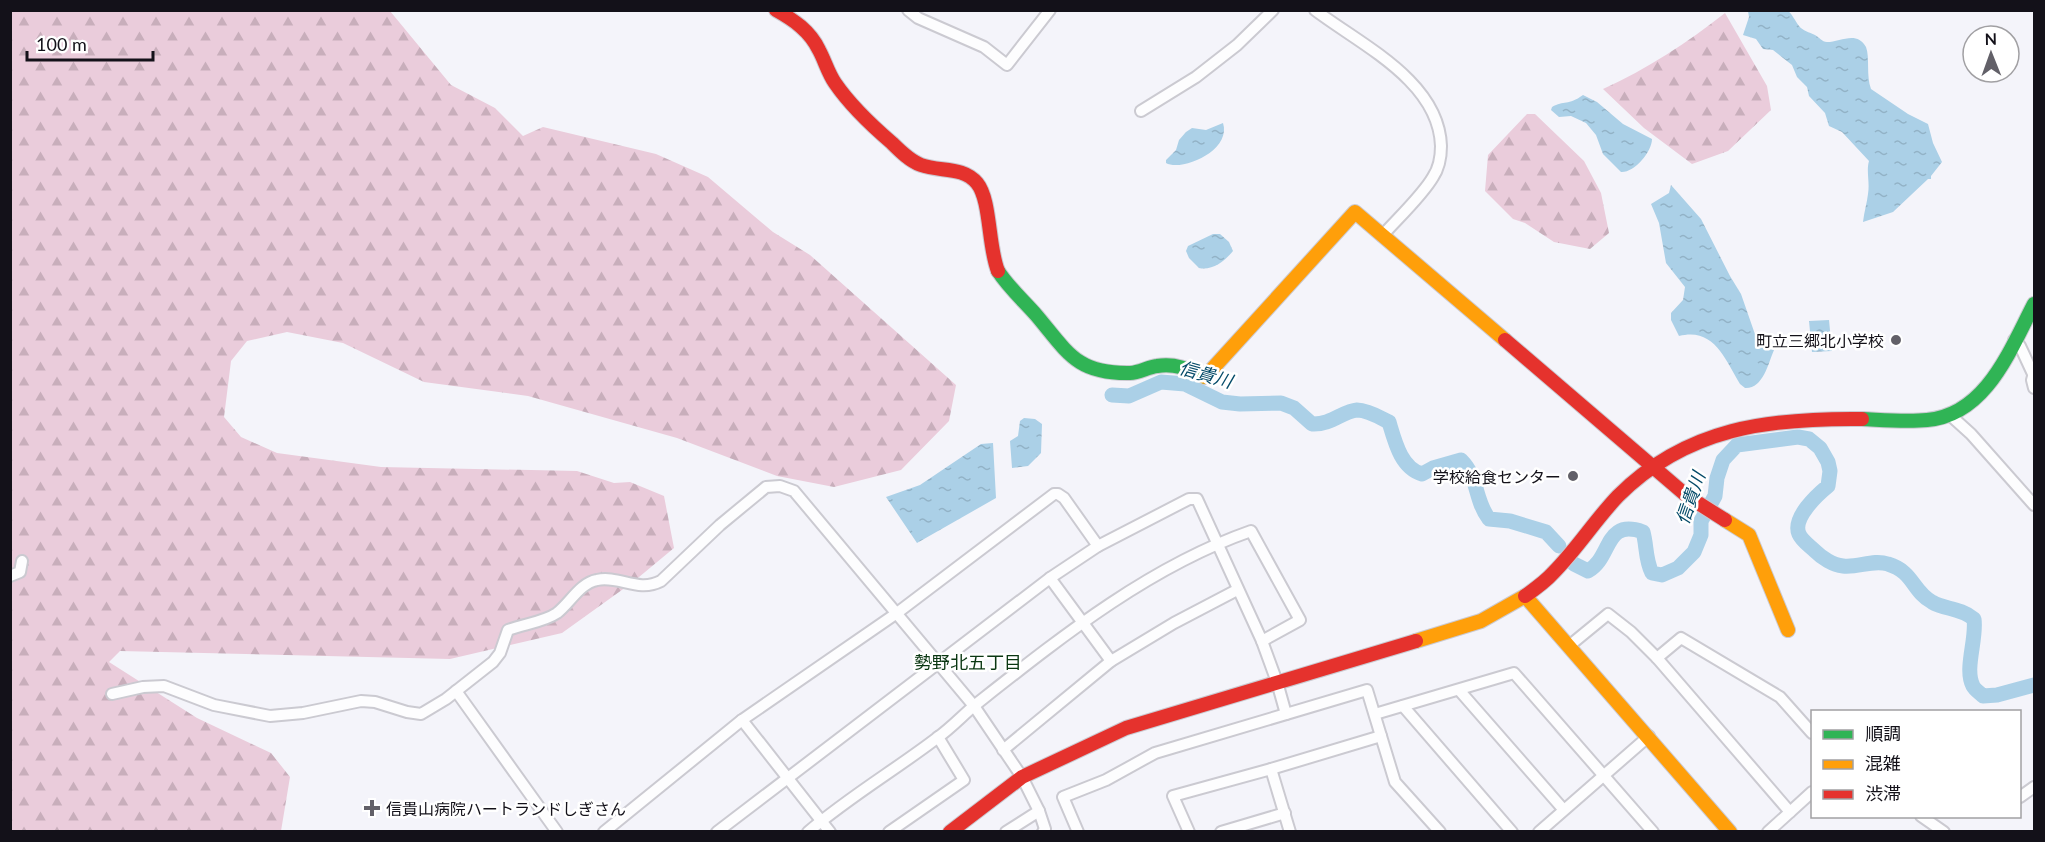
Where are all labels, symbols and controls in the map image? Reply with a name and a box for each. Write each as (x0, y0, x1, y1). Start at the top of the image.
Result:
scale bar (27, 24, 153, 62)
north arrow (1961, 24, 2021, 84)
text: N (1984, 29, 1997, 48)
text: 100 m (36, 33, 87, 55)
place label: 町立三郷北小学校 (1756, 331, 1884, 350)
marker: 町立三郷北小学校 (1889, 333, 1903, 347)
water label: 信貴川 (1177, 356, 1237, 393)
place label: 学校給食センター (1433, 467, 1561, 486)
water label: 信貴川 (1671, 467, 1710, 527)
marker: 学校給食センター (1566, 469, 1580, 483)
district label: 勢野北五丁目 (914, 651, 1022, 673)
legend (1811, 710, 2021, 818)
text: 順調 (1865, 722, 1901, 744)
text: 混雑 (1865, 752, 1901, 774)
text: 渋滞 (1865, 782, 1901, 804)
marker: 信貴山病院ハートランドしぎさん (363, 799, 381, 817)
place label: 信貴山病院ハートランドしぎさん (386, 799, 626, 818)

